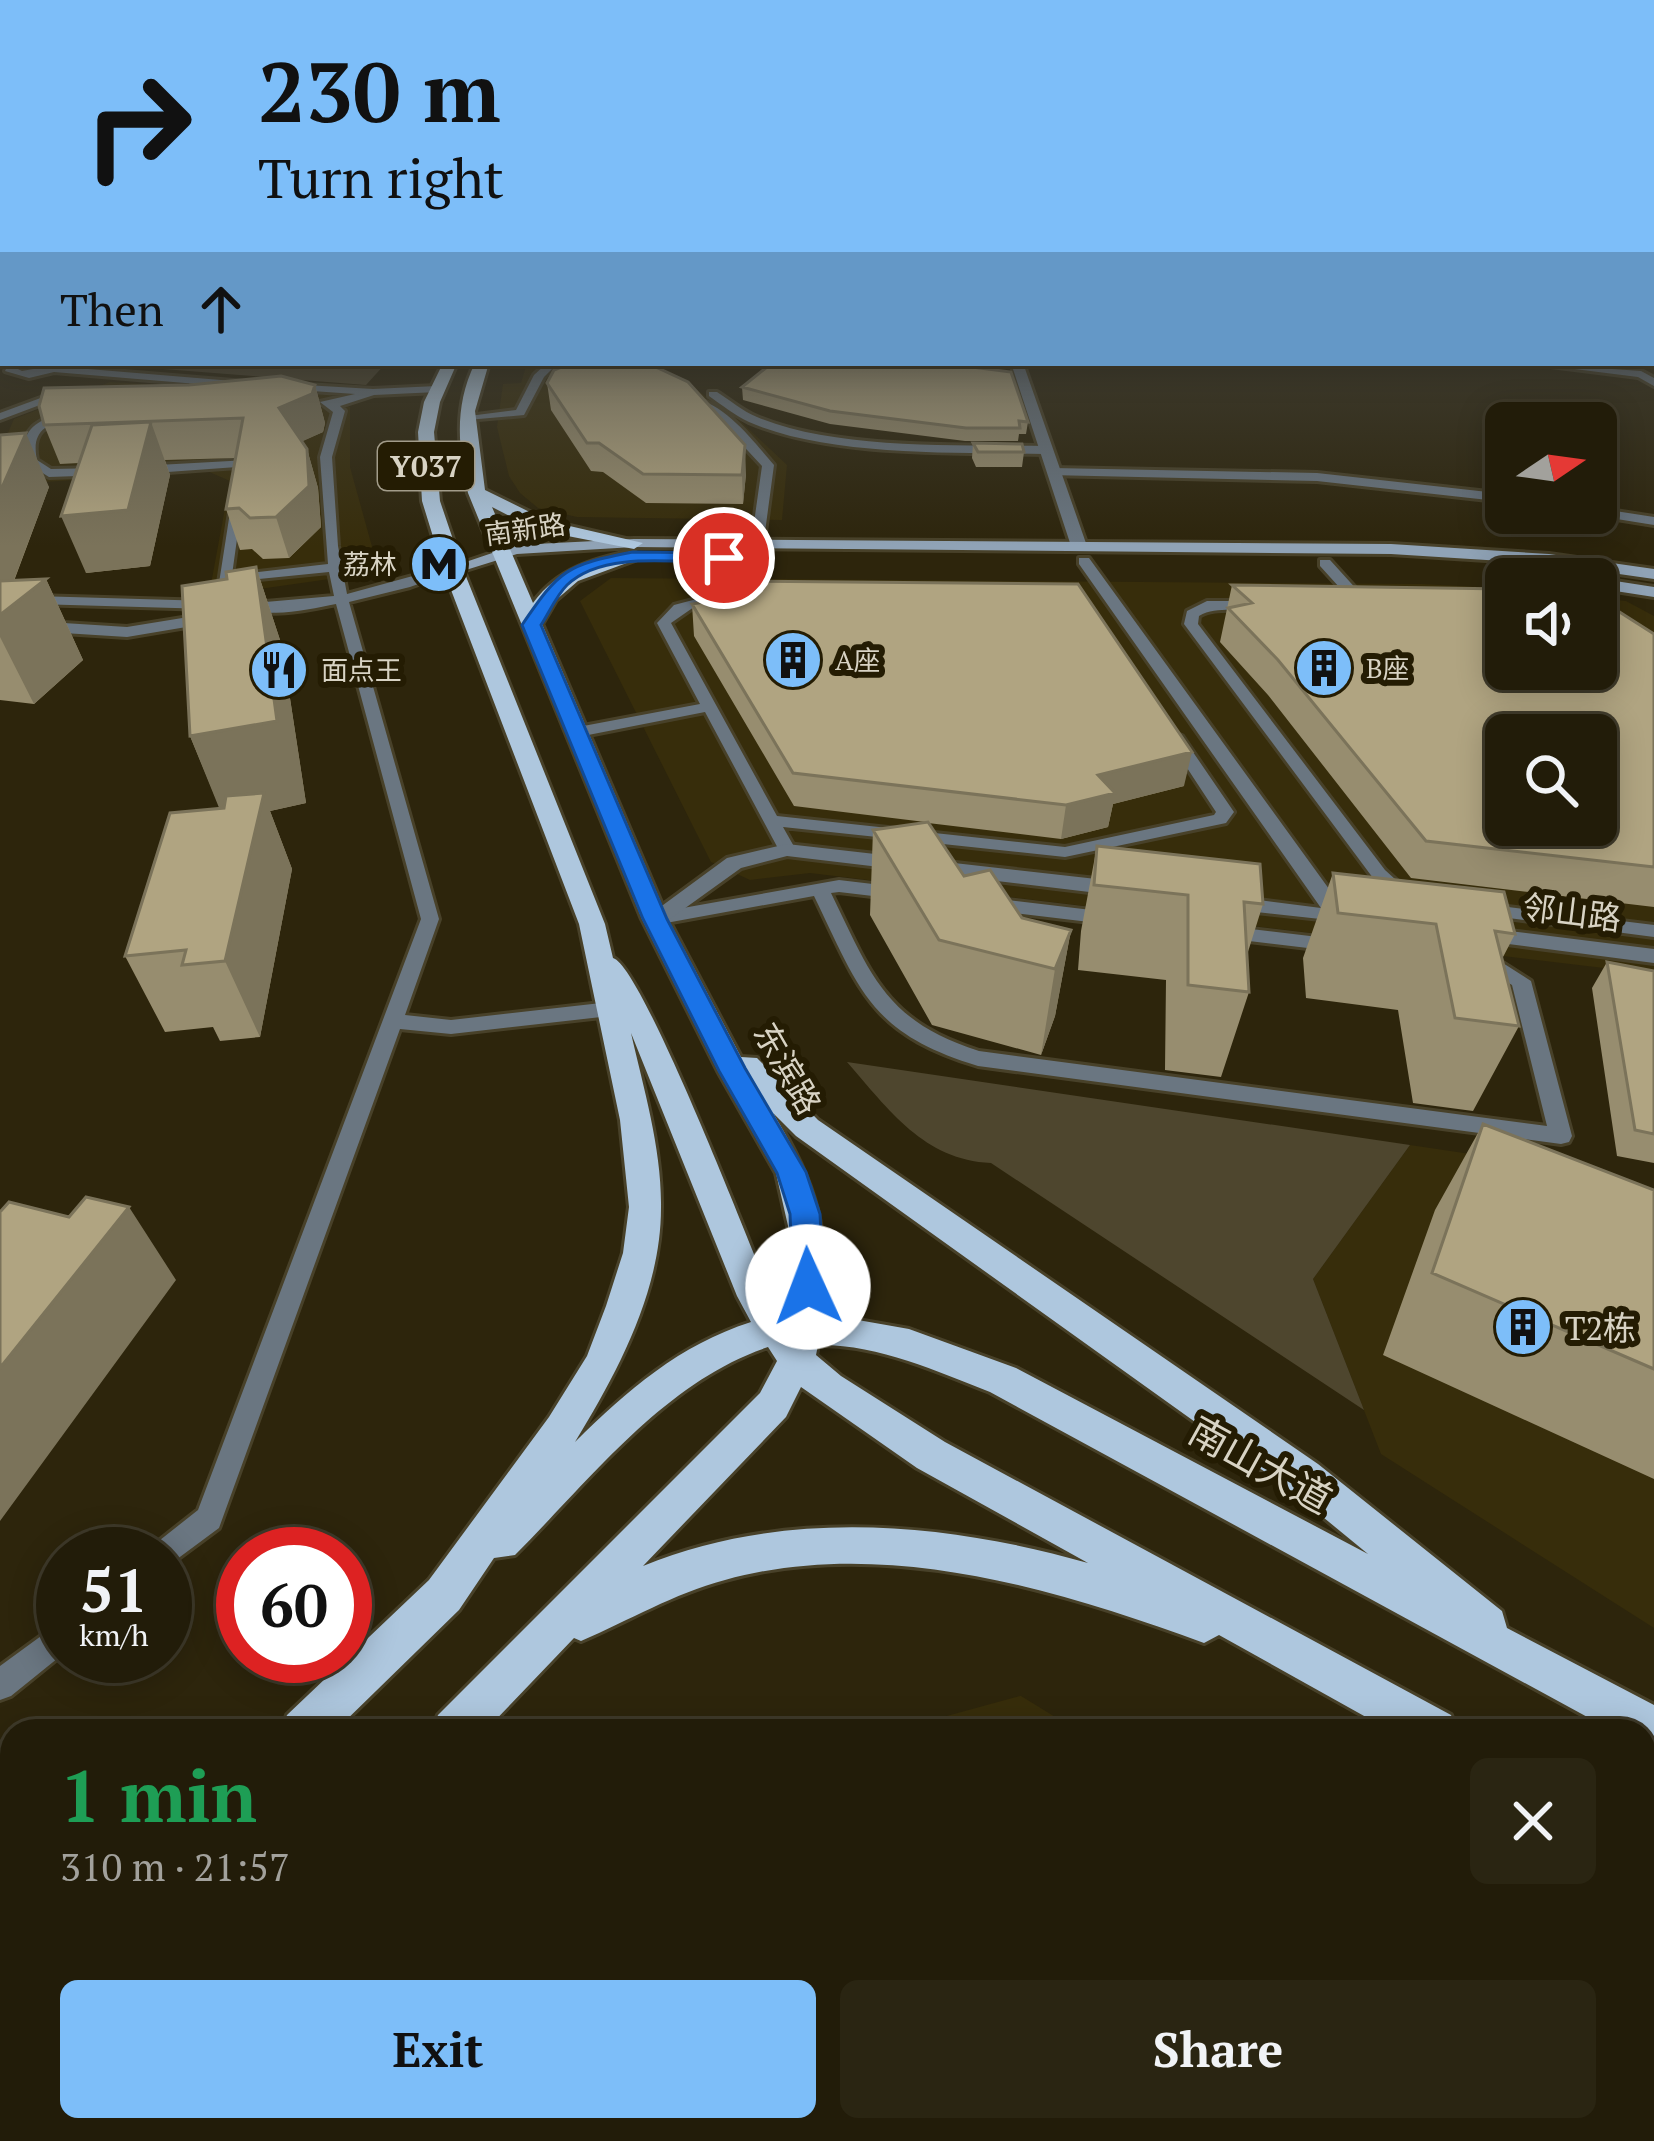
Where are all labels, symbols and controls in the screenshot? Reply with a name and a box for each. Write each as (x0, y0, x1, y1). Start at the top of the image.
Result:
text: 230 m (258, 35, 501, 146)
icon: right (60, 48, 216, 204)
text: Turn right (258, 142, 504, 213)
icon: ahead (188, 276, 254, 342)
text: Then (60, 279, 164, 339)
north arrow (1485, 402, 1617, 534)
map controls (1485, 402, 1617, 846)
road number: Y037 (378, 442, 474, 490)
street label: 南新路 (482, 506, 568, 552)
pin (673, 507, 775, 609)
icon: arrive (691, 525, 757, 591)
metro station icon: 荔林 (408, 533, 470, 595)
place label: 荔林 (343, 546, 397, 582)
button: sound (1485, 558, 1617, 690)
building icon: A座 (762, 629, 824, 691)
building icon: B座 (1293, 637, 1355, 699)
restaurant icon: 面点王 (248, 639, 310, 701)
place label: A座 (835, 642, 880, 678)
place label: B座 (1366, 650, 1410, 686)
place label: 面点王 (321, 652, 402, 688)
button: search (1485, 714, 1617, 846)
street label: 邻山路 (1520, 885, 1624, 939)
street label: 东滨路 (745, 1014, 831, 1122)
position arrow (745, 1224, 871, 1350)
building icon: T2栋 (1492, 1296, 1554, 1358)
place label: T2栋 (1565, 1306, 1636, 1349)
street label: 南山大道 (1180, 1403, 1342, 1525)
speed limit sign: 60 (216, 1527, 372, 1683)
text: 51 (80, 1550, 148, 1629)
text: km/h (79, 1615, 149, 1655)
text: 1 min (60, 1747, 257, 1843)
button: close (1470, 1758, 1596, 1884)
text: 310 m · 21:57 (60, 1840, 290, 1892)
button: Exit (60, 1980, 816, 2118)
button: Share (840, 1980, 1596, 2118)

